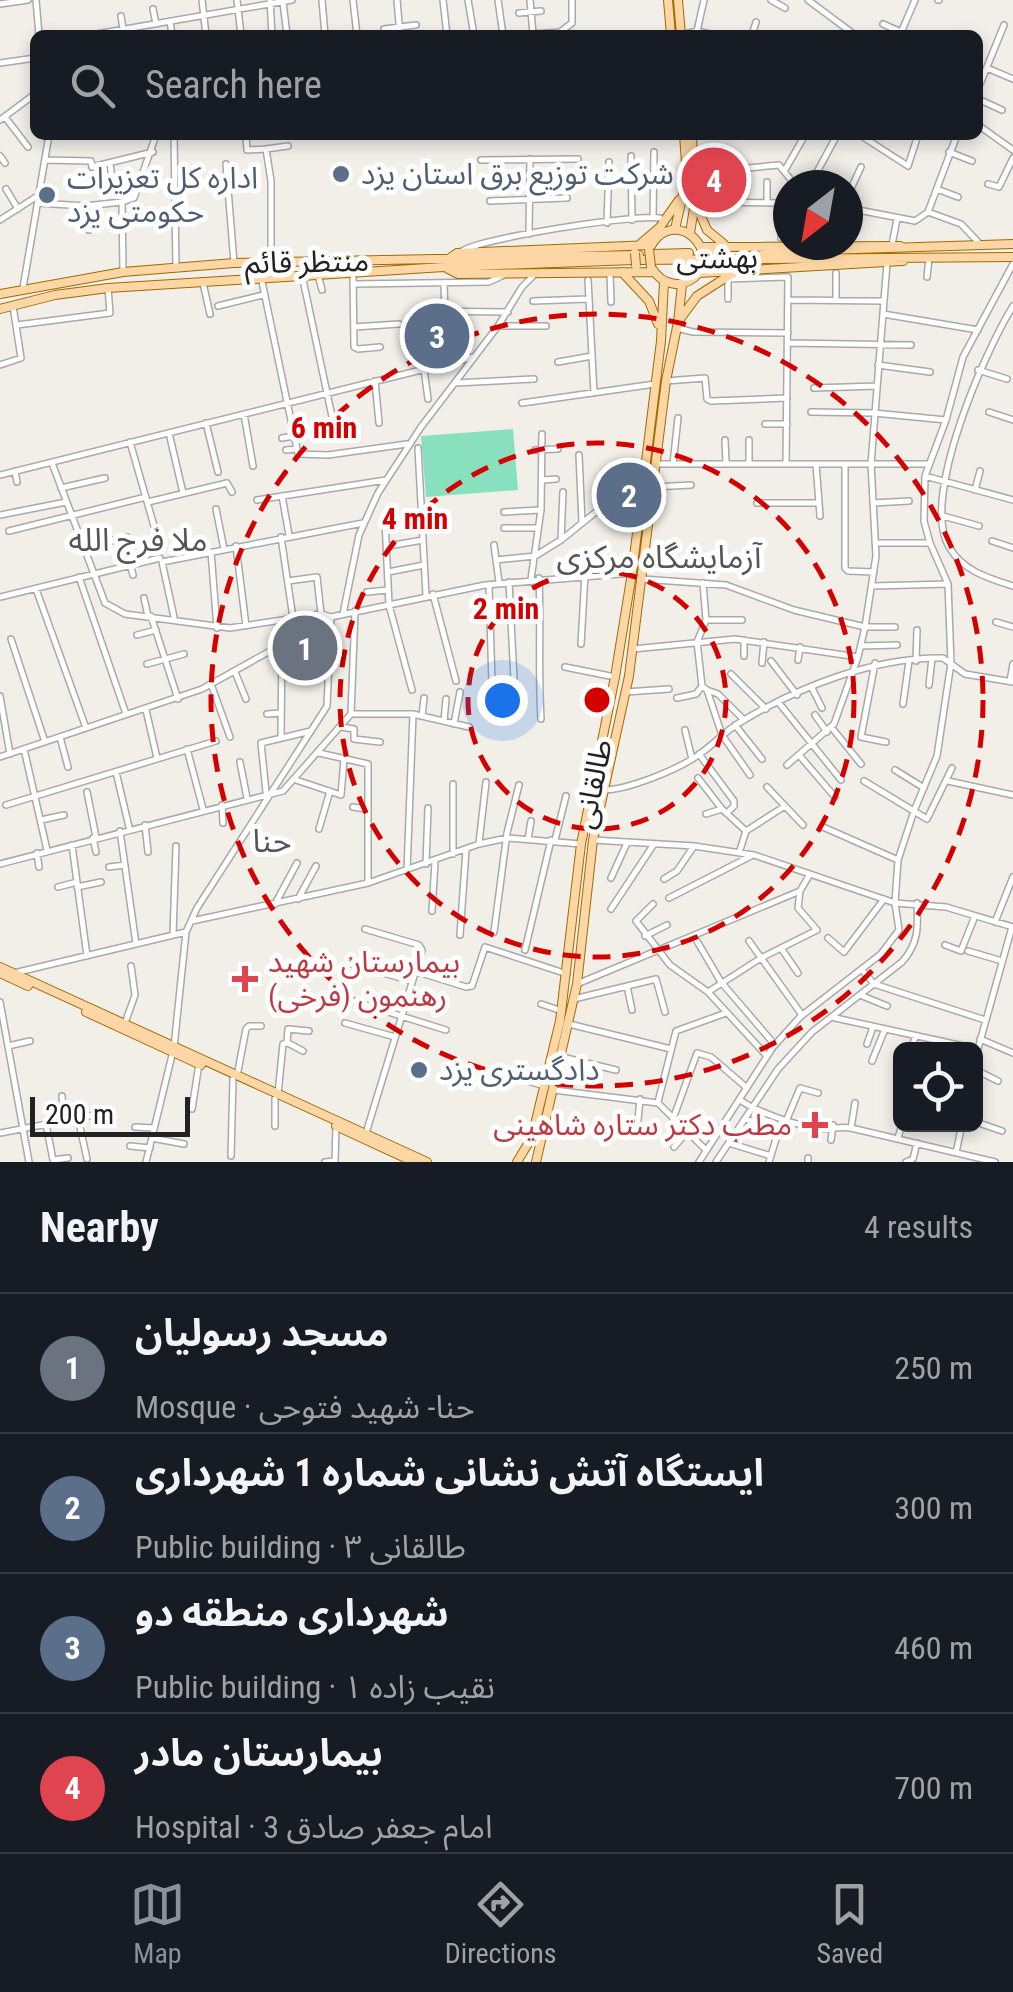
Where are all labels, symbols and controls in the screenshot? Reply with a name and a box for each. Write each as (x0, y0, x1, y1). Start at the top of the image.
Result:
search box (30, 30, 983, 140)
icon: search (65, 58, 120, 113)
text: Search here (145, 63, 322, 107)
pin: 4 (682, 142, 746, 218)
place label: شرکت توزیع برق استان یزد (361, 156, 674, 196)
place label: اداره کل تعزیرات حکومتی یزد (67, 160, 258, 229)
marker: شرکت توزیع برق استان یزد (330, 163, 352, 185)
north arrow (773, 170, 863, 260)
marker: اداره کل تعزیرات حکومتی یزد (36, 184, 58, 206)
street label: بهشتی (676, 239, 758, 276)
street label: منتظر قائم (245, 243, 370, 286)
pin: 3 (404, 298, 470, 374)
text: 6 min (291, 410, 357, 445)
pin: 2 (596, 458, 662, 532)
text: 4 min (382, 501, 448, 536)
district label: ملا فرج الله (68, 521, 208, 564)
district label: آزمایشگاه مرکزی (556, 538, 763, 576)
text: 2 min (473, 591, 539, 626)
pin: 1 (272, 610, 338, 686)
your location (477, 675, 528, 726)
centre of rings (579, 682, 615, 718)
street label: طالقانی (566, 736, 619, 832)
district label: حنا (252, 822, 292, 860)
place label: بیمارستان شهید رهنمون (فرخی) (268, 944, 460, 1013)
marker: بیمارستان شهید رهنمون (فرخی) (232, 966, 258, 992)
map controls (893, 1042, 983, 1132)
button: locate (893, 1042, 983, 1132)
place label: دادگستری یزد (439, 1052, 600, 1087)
marker: دادگستری یزد (408, 1059, 430, 1081)
scale bar (30, 1092, 190, 1136)
text: 200 m (45, 1098, 114, 1131)
place label: مطب دکتر ستاره شاهینی (493, 1107, 792, 1142)
marker: مطب دکتر ستاره شاهینی (802, 1112, 828, 1138)
text: Nearby (40, 1203, 159, 1252)
text: 4 results (864, 1208, 973, 1246)
text: مسجد رسولیان (135, 1311, 389, 1355)
text: 1 (64, 1349, 81, 1387)
text: 250 m (894, 1349, 973, 1387)
text: Mosque · حنا- شهید فتوحی (135, 1388, 475, 1426)
text: ایستگاه آتش نشانی شماره 1 شهرداری (135, 1451, 764, 1495)
text: 2 (64, 1489, 81, 1527)
text: 300 m (894, 1489, 973, 1527)
text: Public building · طالقانی ۳ (135, 1528, 466, 1566)
text: شهرداری منطقه دو (135, 1591, 449, 1635)
text: 3 (64, 1629, 81, 1667)
text: 460 m (894, 1629, 973, 1667)
text: Public building · نقیب زاده ۱ (135, 1668, 495, 1706)
text: بیمارستان مادر (135, 1731, 383, 1775)
text: 4 (64, 1769, 81, 1807)
text: 700 m (894, 1769, 973, 1807)
text: Hospital · امام جعفر صادق 3 (135, 1808, 493, 1846)
tab: Map (130, 1877, 185, 1970)
tab: Directions (445, 1877, 557, 1970)
tab: Saved (816, 1877, 883, 1970)

